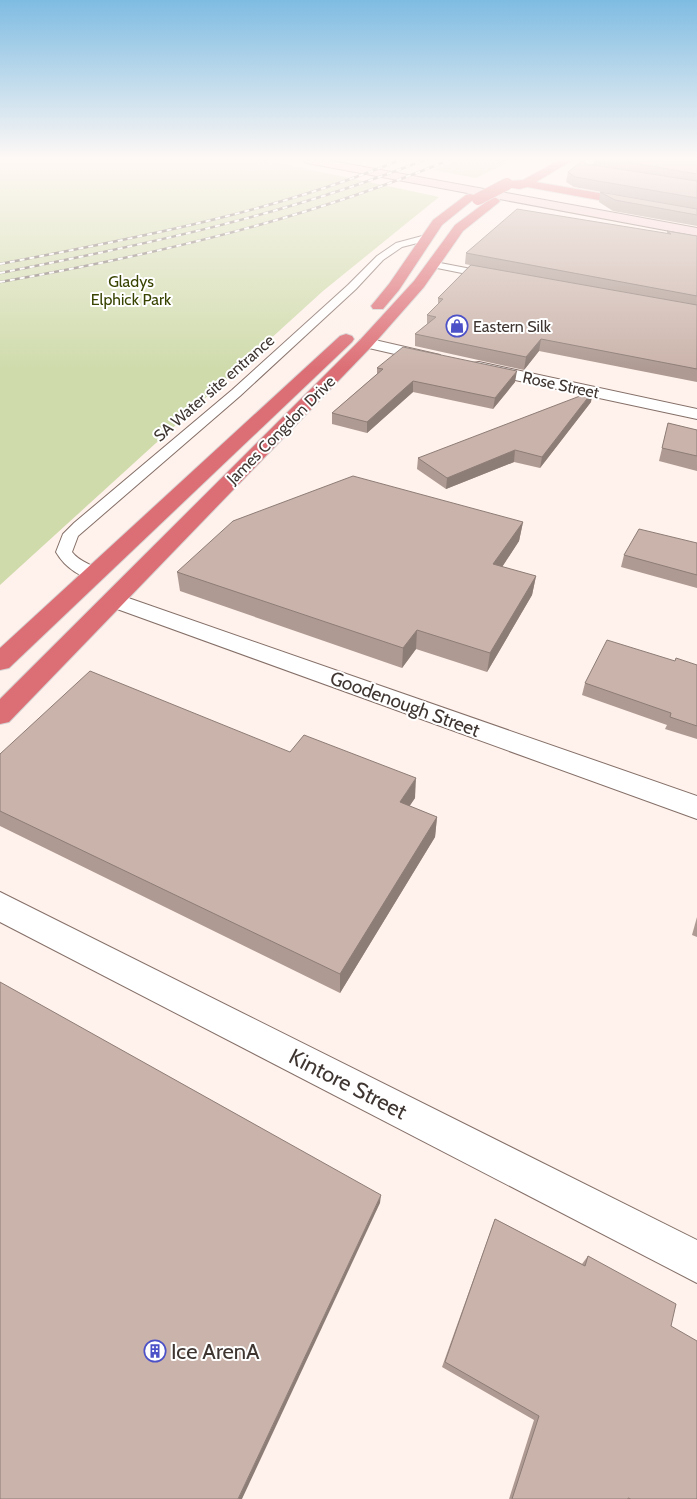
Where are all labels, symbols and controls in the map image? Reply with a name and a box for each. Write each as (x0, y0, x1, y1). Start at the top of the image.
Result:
park label: Gladys Elphick Park (91, 272, 172, 309)
shop icon: Eastern Silk (445, 314, 469, 338)
place label: Eastern Silk (473, 317, 552, 336)
street label: SA Water site entrance (150, 330, 278, 446)
street label: Rose Street (521, 368, 602, 402)
street label: James Congdon Drive (222, 372, 339, 489)
street label: Goodenough Street (327, 666, 484, 742)
street label: Kintore Street (285, 1043, 412, 1125)
place label: Ice ArenA (171, 1338, 260, 1365)
building icon: Ice ArenA (143, 1339, 167, 1363)

